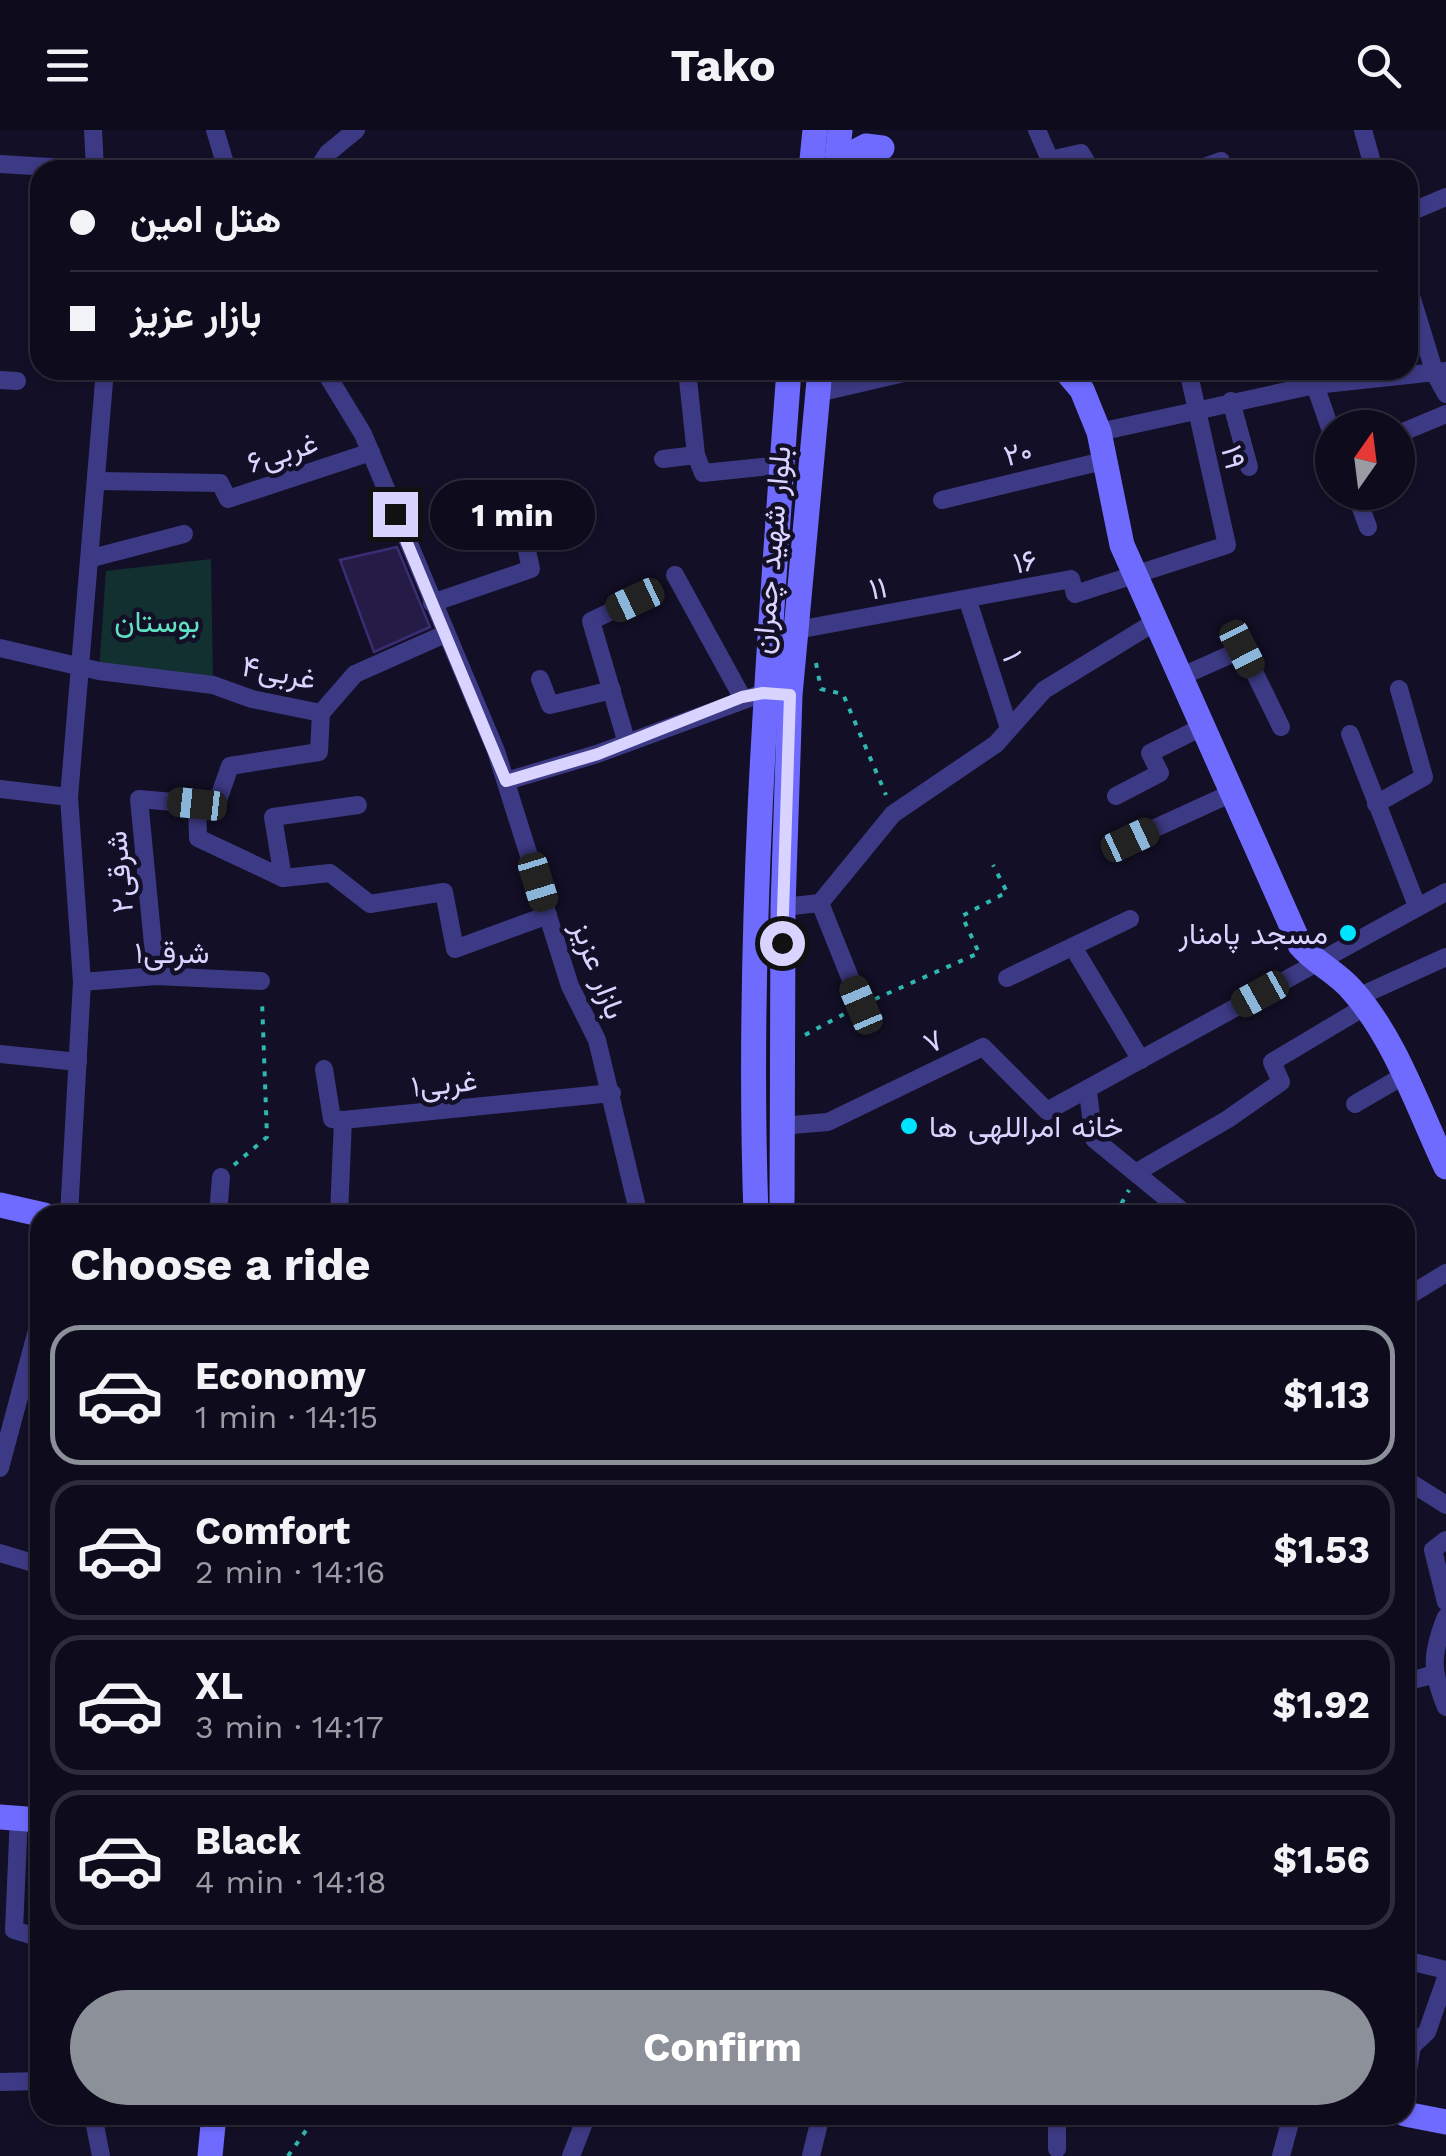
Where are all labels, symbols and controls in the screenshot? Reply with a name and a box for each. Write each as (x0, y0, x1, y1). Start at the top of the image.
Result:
icon: menu (40, 38, 95, 93)
icon: search (1351, 38, 1406, 93)
text: Tako (670, 39, 776, 92)
text: هتل امین (130, 197, 281, 241)
text: بازار عزیز (130, 293, 262, 337)
north arrow (1315, 410, 1415, 510)
map controls (1315, 410, 1415, 510)
street label: غربی۶ (242, 424, 322, 481)
street label: ۲۰ (1000, 433, 1036, 473)
street label: ۱۹ (1214, 442, 1254, 472)
street label: بلوار شهید چمران (744, 444, 801, 656)
callout: 1 min (430, 479, 595, 549)
route end (373, 492, 418, 537)
text: 1 min (471, 496, 554, 534)
street label: ۱۶ (1010, 541, 1040, 581)
street label: ۱۱ (866, 569, 890, 607)
car (601, 574, 669, 626)
park label: بوستان (114, 604, 200, 640)
car (1215, 615, 1269, 683)
street label: ۱ (995, 646, 1031, 666)
street label: غربی۴ (239, 648, 319, 697)
car (166, 786, 228, 822)
car (1096, 814, 1164, 866)
street label: شرقی۲ (98, 830, 141, 914)
car (515, 849, 561, 915)
street label: بازار عزیز (563, 915, 634, 1024)
place label: مسجد پامنار (1178, 916, 1328, 954)
route start (760, 921, 805, 966)
marker: مسجد پامنار (1337, 922, 1359, 944)
street label: شرقی۱ (134, 935, 210, 971)
car (1226, 966, 1294, 1022)
car (835, 972, 887, 1038)
street label: ۷ (917, 1021, 949, 1061)
street label: غربی۱ (409, 1062, 479, 1105)
place label: خانه امراللهی ها (929, 1109, 1123, 1145)
marker: خانه امراللهی ها (898, 1115, 920, 1137)
text: Choose a ride (70, 1238, 370, 1291)
icon: car (75, 1350, 165, 1440)
text: Economy (195, 1354, 366, 1398)
text: $1.13 (1283, 1373, 1370, 1417)
text: 1 min · 14:15 (195, 1398, 378, 1436)
icon: car (75, 1505, 165, 1595)
text: Comfort (195, 1509, 350, 1553)
text: $1.53 (1274, 1528, 1370, 1572)
text: 2 min · 14:16 (195, 1553, 385, 1591)
icon: car (75, 1660, 165, 1750)
text: XL (195, 1664, 243, 1708)
text: $1.92 (1272, 1683, 1370, 1727)
text: 3 min · 14:17 (195, 1708, 384, 1746)
icon: car (75, 1815, 165, 1905)
text: Black (195, 1819, 301, 1863)
text: $1.56 (1273, 1838, 1370, 1882)
text: 4 min · 14:18 (195, 1863, 386, 1901)
button: Confirm (70, 1990, 1375, 2105)

